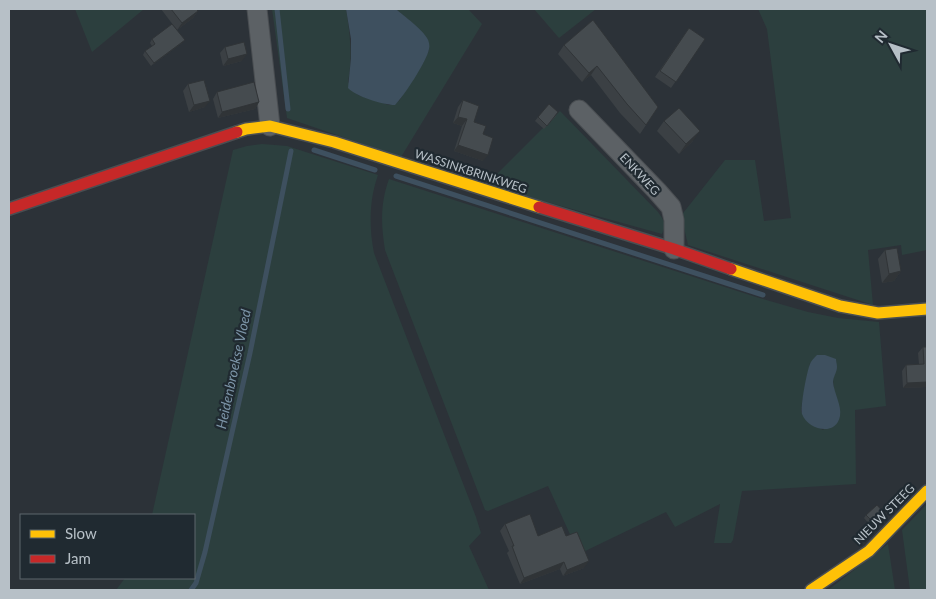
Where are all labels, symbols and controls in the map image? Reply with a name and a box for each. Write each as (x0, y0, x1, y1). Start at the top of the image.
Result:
north arrow (866, 20, 916, 70)
text: N (871, 27, 891, 46)
street label: WASSINKBRINKWEG (413, 146, 529, 196)
street label: ENKWEG (617, 150, 663, 198)
water label: Heidenbroekse Vloed (212, 307, 254, 430)
street label: NIEUW STEEG (851, 480, 918, 547)
legend (20, 514, 195, 579)
text: Slow (65, 524, 97, 542)
text: Jam (65, 549, 91, 567)

